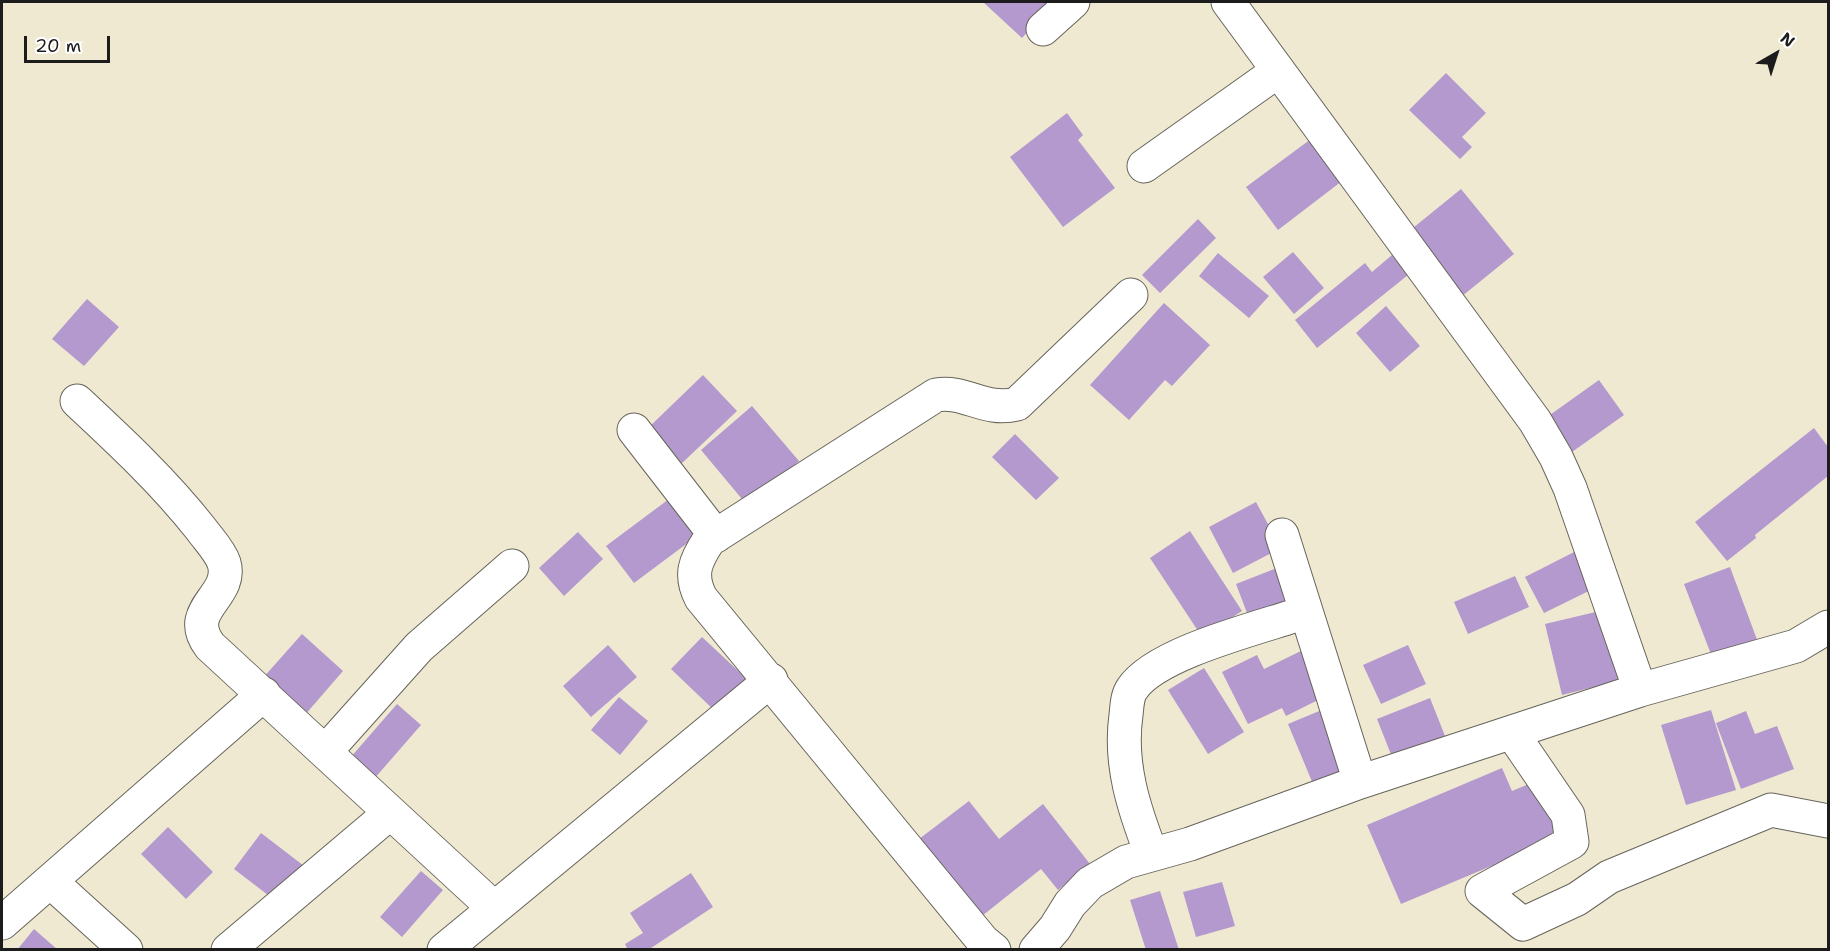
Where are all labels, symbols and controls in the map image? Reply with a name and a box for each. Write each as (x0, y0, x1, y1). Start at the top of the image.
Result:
scale bar (27, 24, 112, 62)
north arrow (1746, 24, 1806, 84)
text: N (1776, 27, 1799, 52)
text: 20 m (35, 34, 81, 58)

